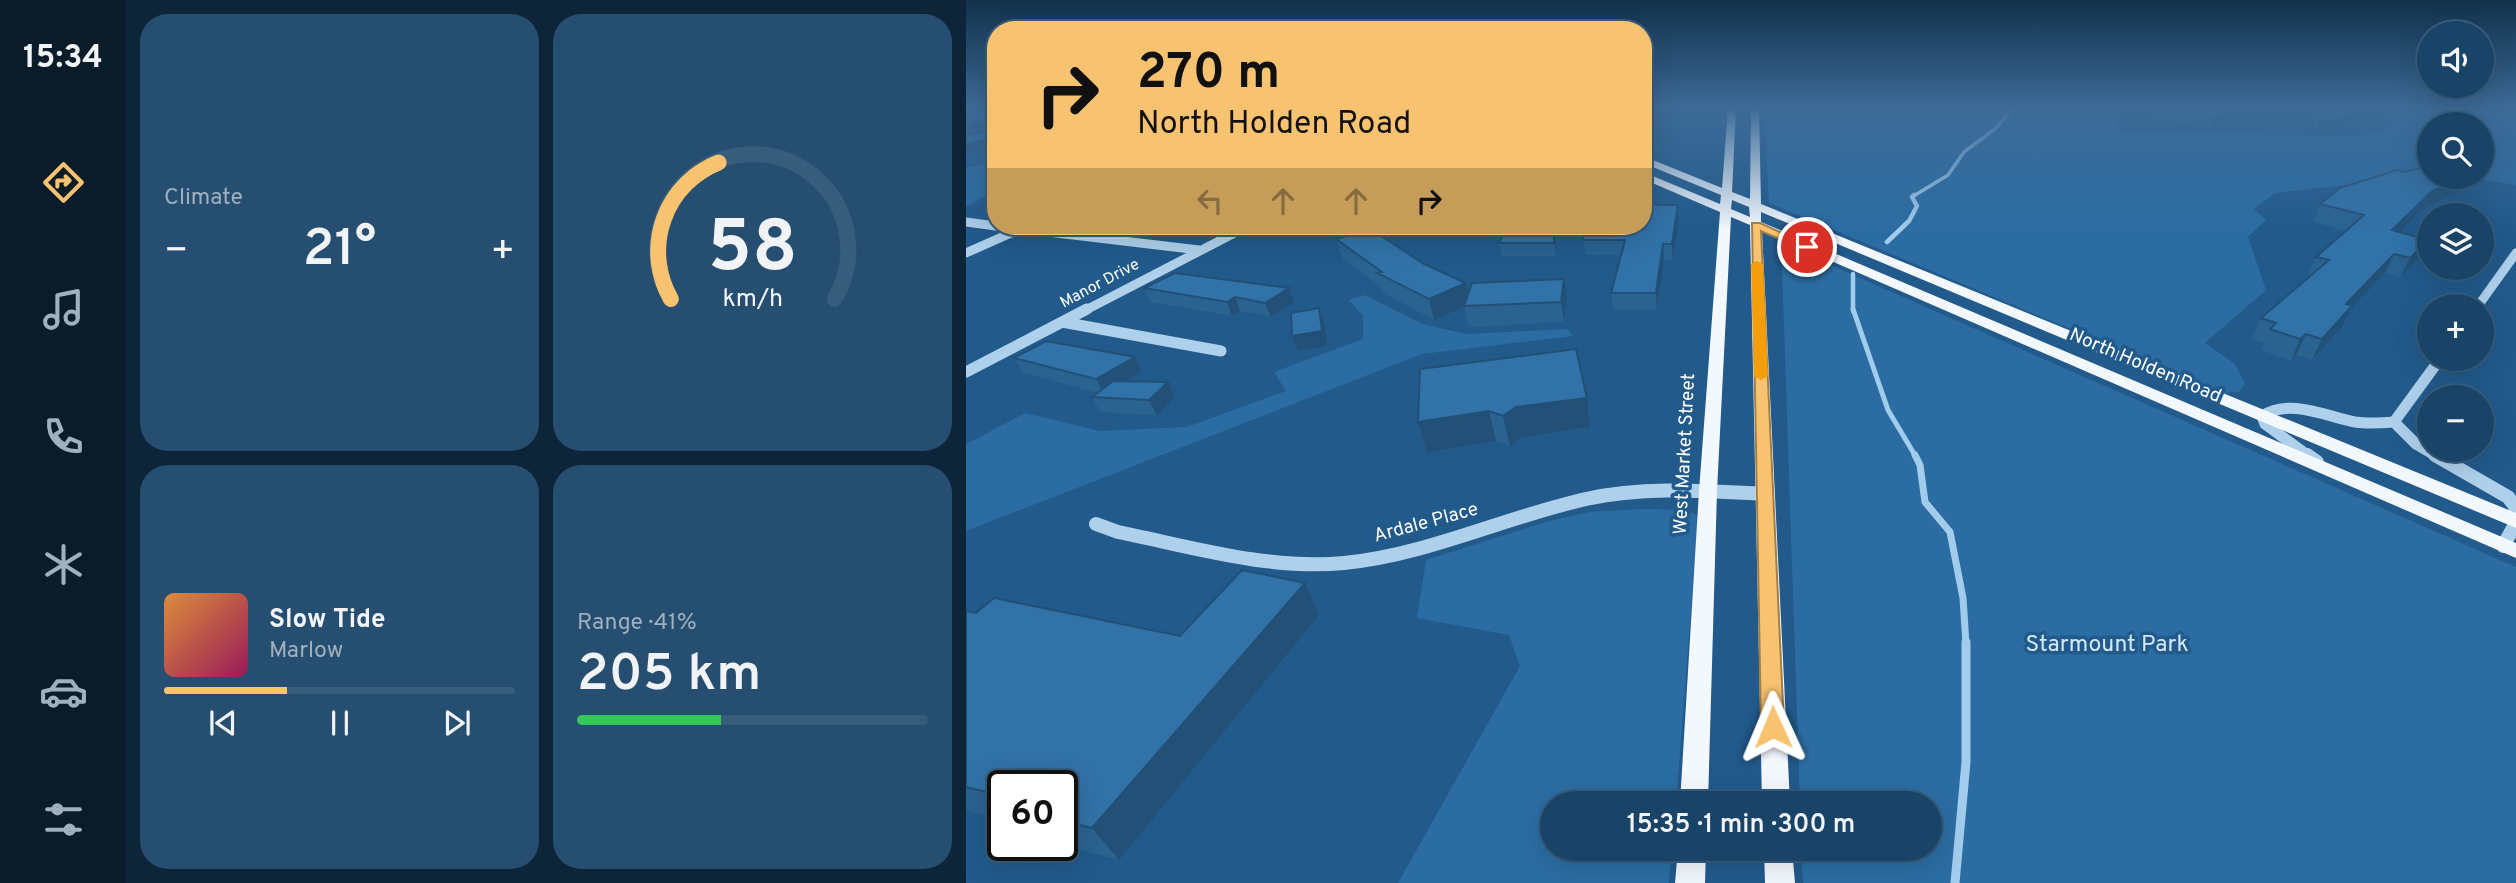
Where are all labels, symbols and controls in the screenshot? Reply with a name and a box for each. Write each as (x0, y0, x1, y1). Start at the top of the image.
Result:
map controls (2417, 21, 2494, 462)
button: sound (2417, 21, 2494, 98)
text: 15:34 (23, 39, 103, 79)
text: 270 m (1137, 44, 1280, 106)
icon: right (1022, 49, 1113, 140)
text: North Holden Road (1137, 105, 1411, 145)
button: search (2417, 112, 2494, 189)
icon: directions (39, 158, 88, 207)
icon: left (1191, 182, 1229, 220)
icon: ahead (1264, 182, 1302, 220)
icon: ahead (1337, 182, 1375, 220)
icon: right (1410, 182, 1448, 220)
text: Climate (164, 184, 243, 213)
button: layers (2417, 203, 2494, 280)
text: 58 (707, 205, 798, 297)
pin (1777, 217, 1837, 277)
text: 21° (303, 218, 376, 284)
text: − (164, 228, 189, 277)
text: + (490, 228, 515, 277)
icon: arrive (1788, 228, 1826, 266)
street label: Manor Drive (1057, 255, 1143, 313)
text: km/h (722, 283, 783, 315)
icon: music (39, 285, 88, 334)
button: + (2417, 294, 2494, 371)
street label: North Holden Road (2065, 323, 2225, 409)
street label: West Market Street (1669, 373, 1701, 535)
button: − (2417, 385, 2494, 462)
icon: phone (39, 412, 88, 461)
street label: Ardale Place (1371, 498, 1481, 548)
icon: climate (39, 540, 88, 589)
text: Slow Tide (269, 604, 386, 637)
text: Range · 41% (577, 609, 697, 638)
park label: Starmount Park (2025, 631, 2189, 660)
text: Marlow (269, 637, 343, 666)
text: 205 km (577, 643, 761, 709)
icon: car (39, 667, 88, 716)
position arrow (1736, 690, 1810, 764)
icon: previous (204, 704, 242, 742)
icon: pause (321, 704, 359, 742)
icon: next (438, 704, 476, 742)
speed limit sign: 60 (987, 770, 1078, 861)
icon: filters (39, 795, 88, 844)
text: 15:35 · 1 min · 300 m (1627, 809, 1855, 842)

